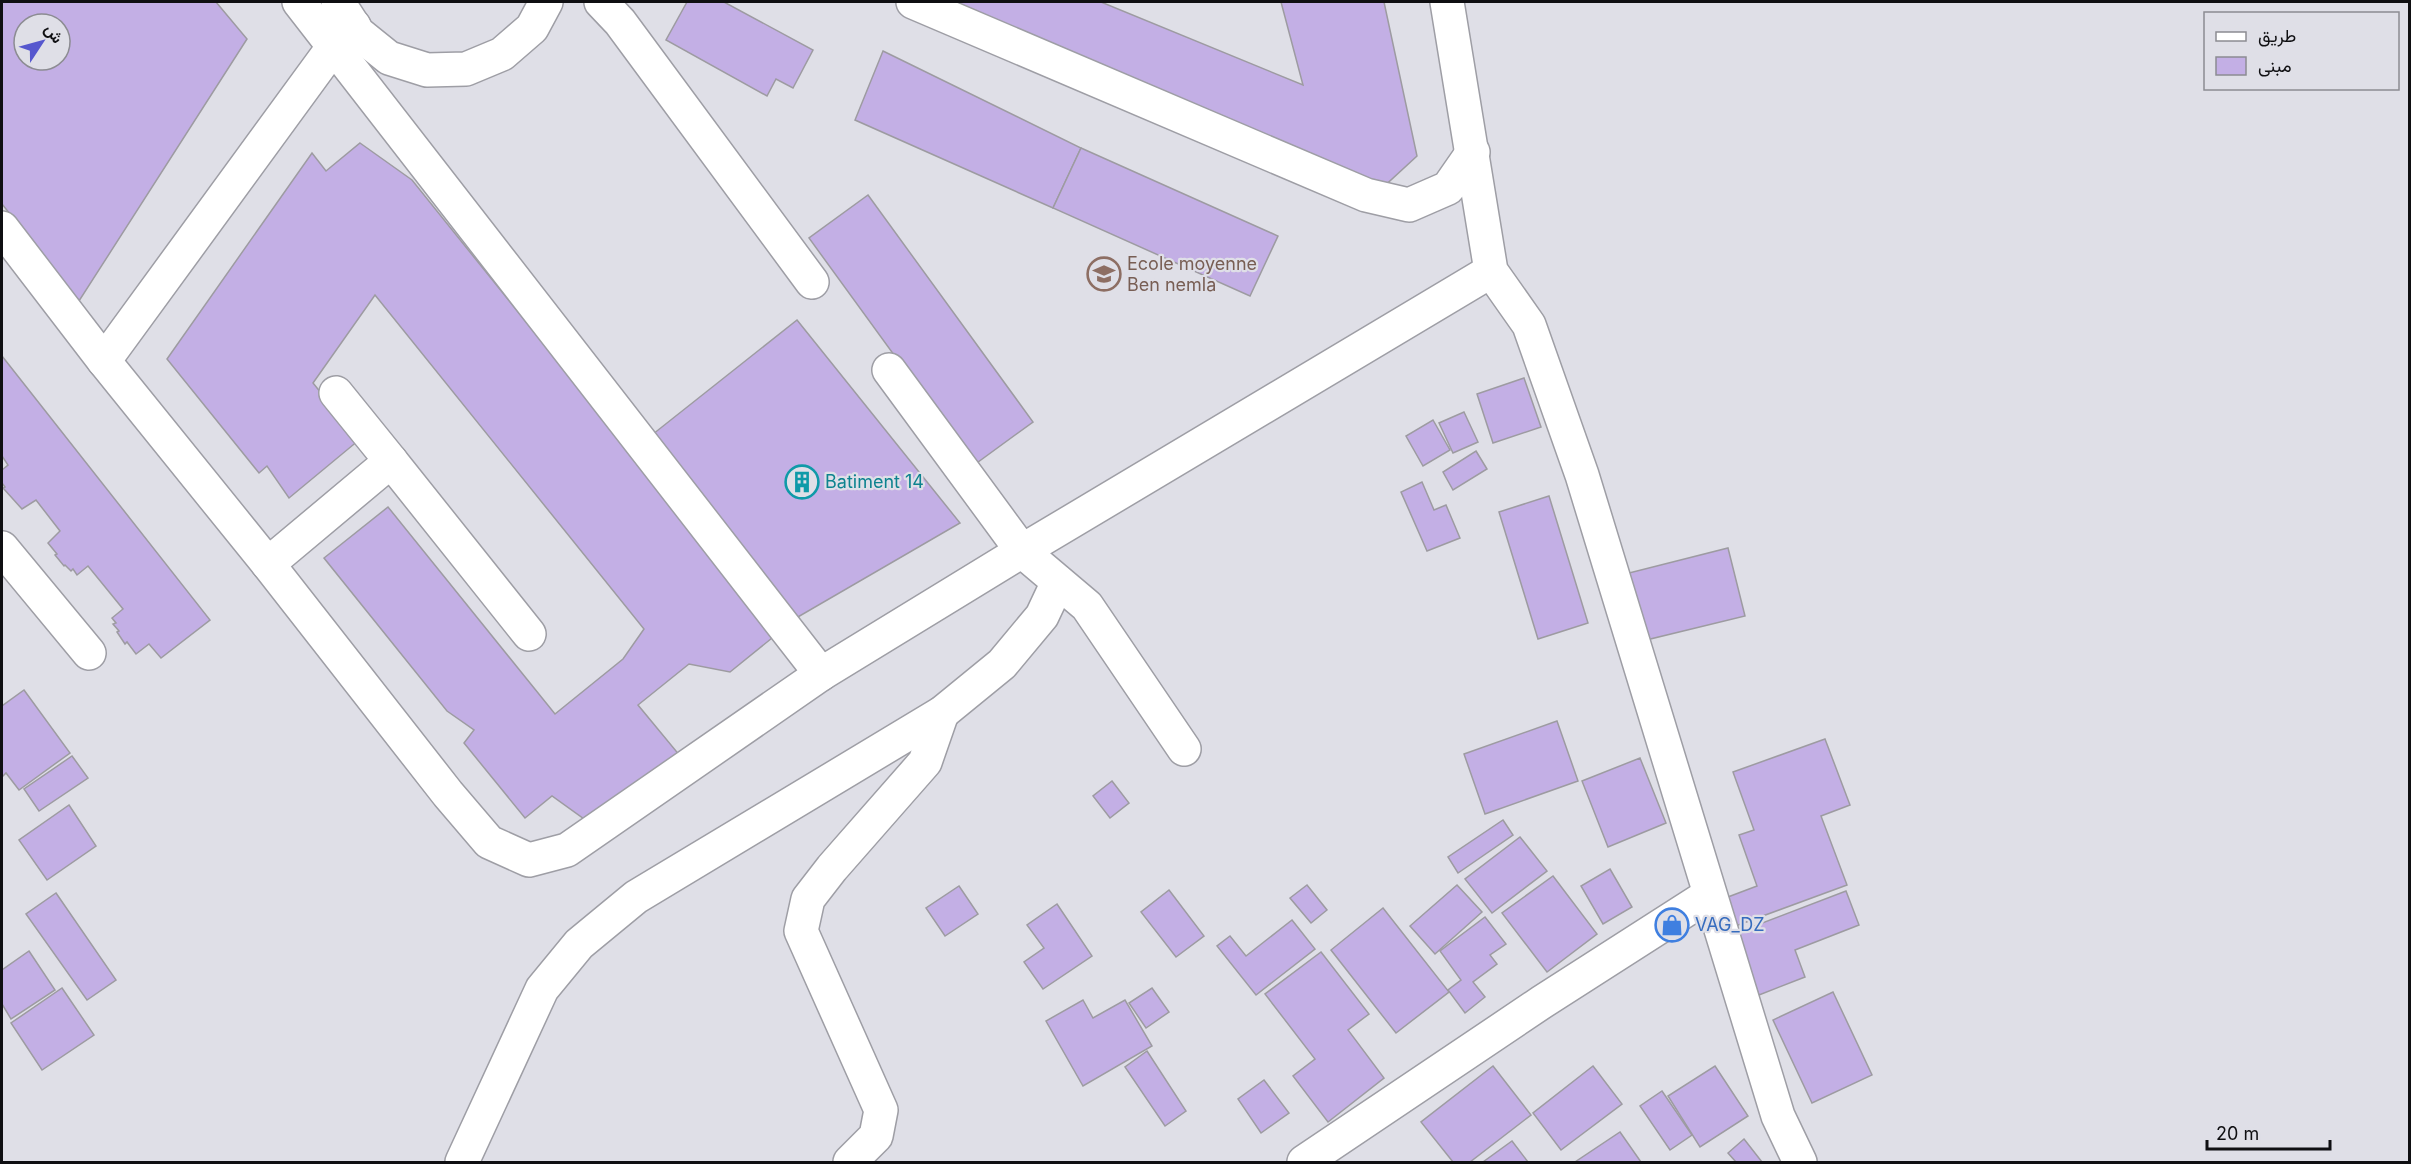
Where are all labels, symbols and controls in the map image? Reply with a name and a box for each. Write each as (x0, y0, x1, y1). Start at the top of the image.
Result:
north arrow (12, 12, 72, 72)
legend (2204, 12, 2399, 90)
text: ش (40, 20, 68, 47)
text: طريق (2258, 25, 2296, 47)
text: مبنى (2258, 55, 2292, 77)
place label: Ecole moyenne Ben nemla (1127, 253, 1257, 295)
school or university icon: Ecole moyenne Ben nemla (1086, 256, 1122, 292)
building icon: Batiment 14 (784, 464, 820, 500)
place label: Batiment 14 (825, 471, 924, 492)
shop icon: VAG_DZ (1654, 907, 1690, 943)
place label: VAG_DZ (1695, 914, 1765, 935)
scale bar (2207, 1113, 2330, 1151)
text: 20 m (2216, 1123, 2259, 1144)

